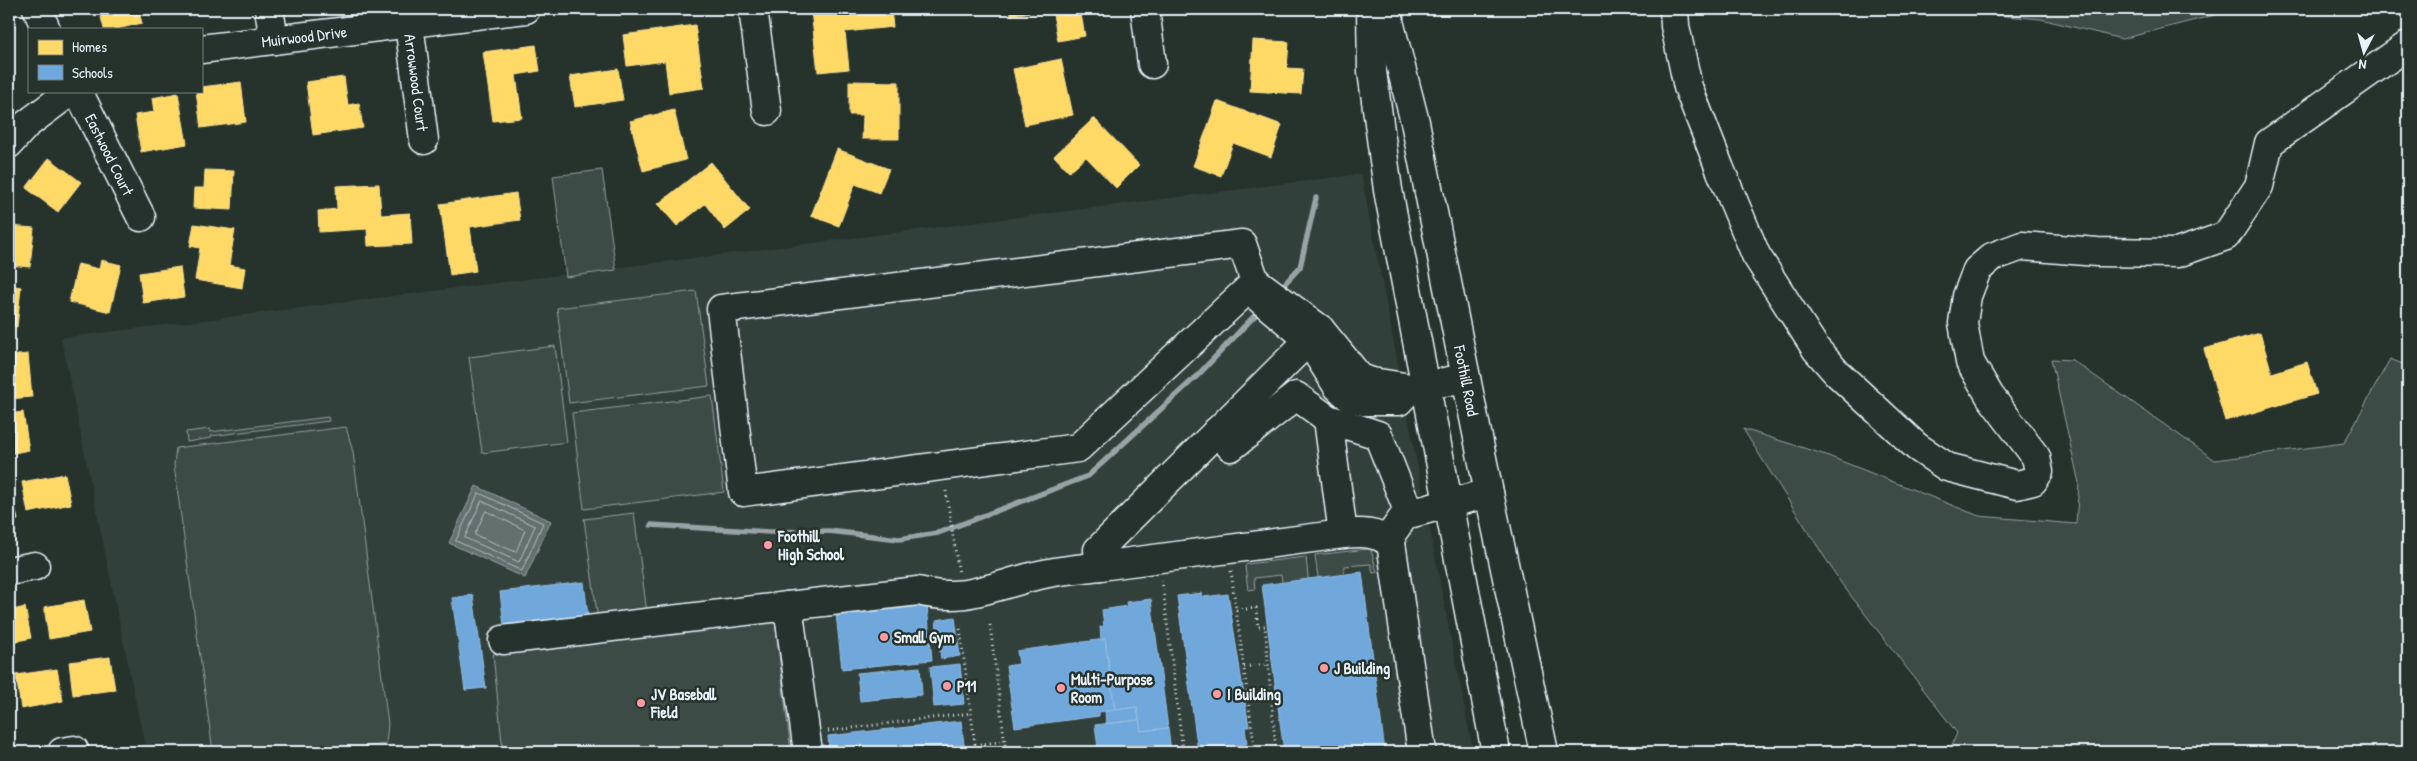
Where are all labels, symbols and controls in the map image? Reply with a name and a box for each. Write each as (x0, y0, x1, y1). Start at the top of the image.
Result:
street label: Muirwood Drive (260, 20, 349, 52)
legend (28, 28, 202, 92)
north arrow (2340, 28, 2390, 78)
street label: Arrowwood Court (399, 33, 434, 133)
text: Homes (72, 36, 107, 57)
text: N (2357, 56, 2367, 75)
text: Schools (72, 62, 113, 83)
street label: Eastwood Court (80, 110, 140, 199)
street label: Foothill Road (1449, 342, 1484, 418)
place label: Foothill High School (777, 525, 845, 566)
marker: Foothill High School (762, 539, 774, 551)
place label: Small Gym (894, 626, 955, 649)
marker: Small Gym (878, 631, 890, 643)
place label: J Building (1334, 657, 1390, 680)
marker: J Building (1318, 662, 1330, 674)
place label: Multi-Purpose Room (1071, 668, 1153, 708)
place label: P11 (957, 675, 977, 697)
marker: P11 (941, 680, 953, 692)
marker: Multi-Purpose Room (1055, 682, 1067, 694)
place label: JV Baseball Field (650, 683, 717, 723)
place label: I Building (1227, 683, 1281, 706)
marker: I Building (1211, 688, 1223, 700)
marker: JV Baseball Field (635, 697, 647, 709)

